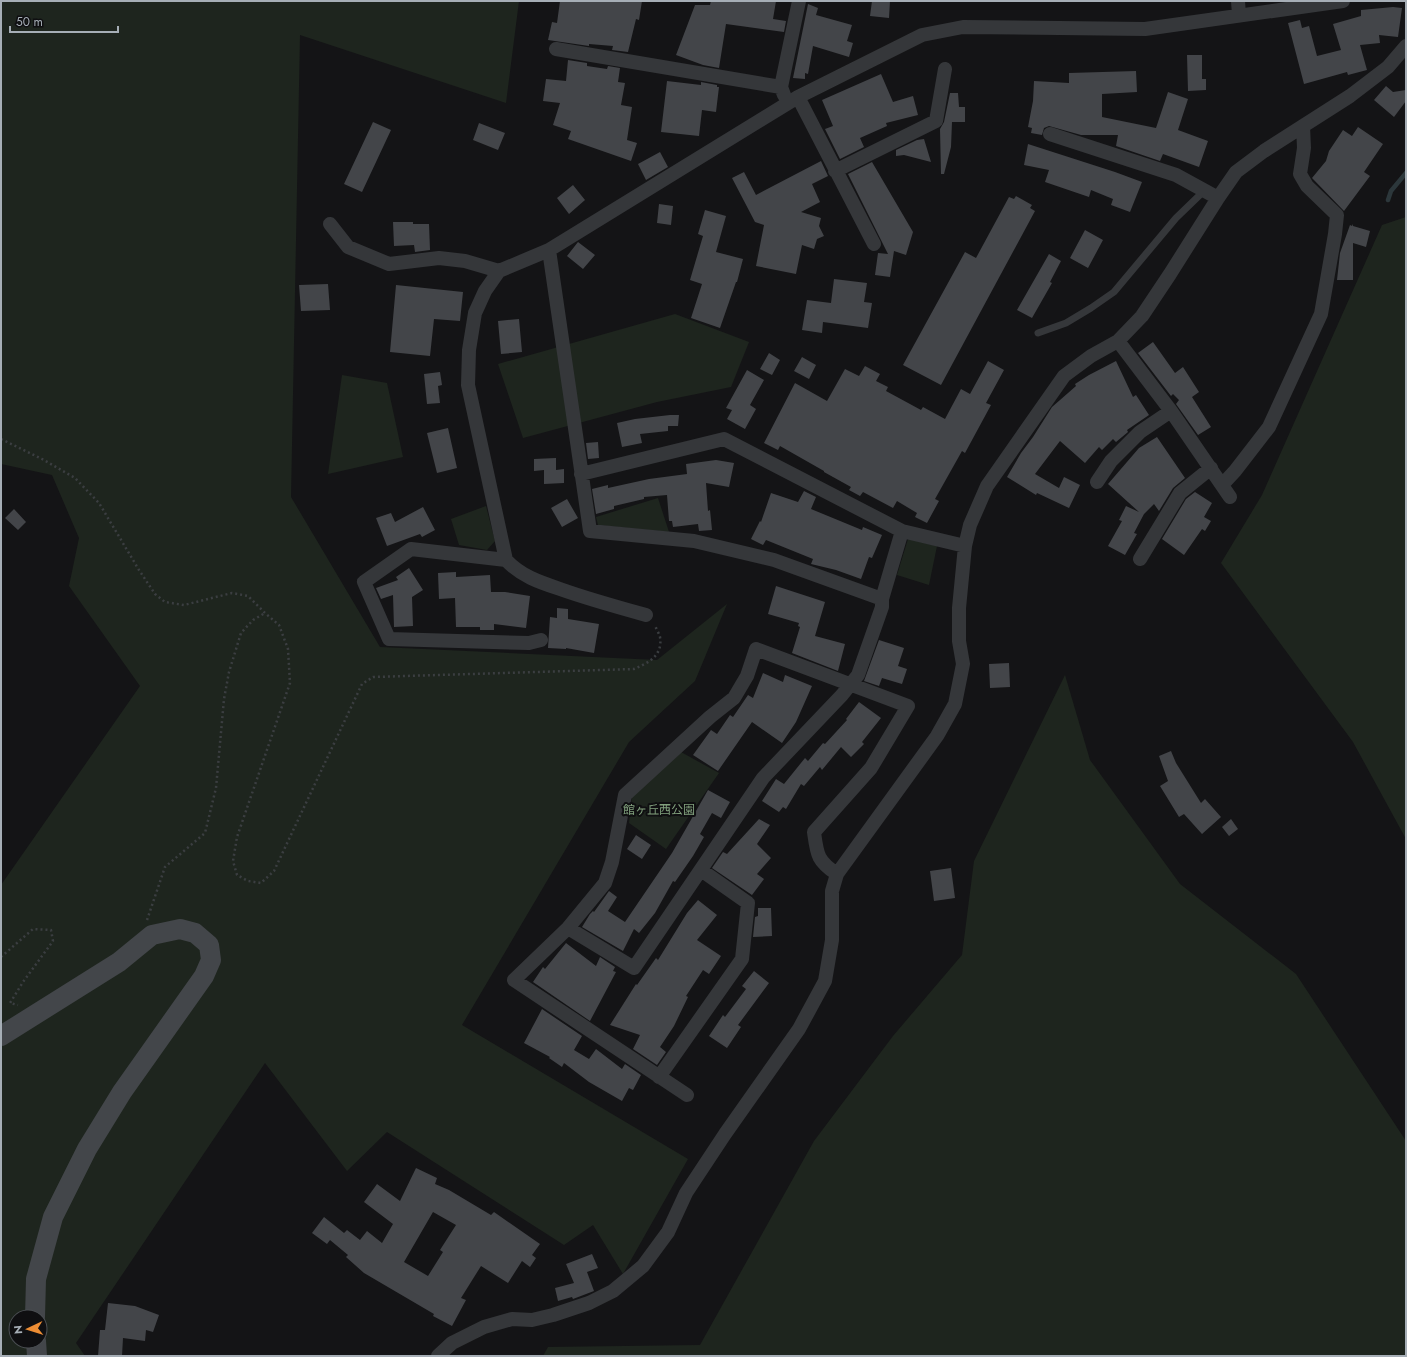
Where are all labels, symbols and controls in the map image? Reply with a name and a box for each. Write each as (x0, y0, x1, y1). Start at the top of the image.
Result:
scale bar (10, 8, 118, 34)
text: 50 m (16, 13, 43, 31)
park label: 館ヶ丘西公園 (623, 801, 695, 819)
north arrow (8, 1309, 48, 1349)
text: N (10, 1325, 26, 1335)

